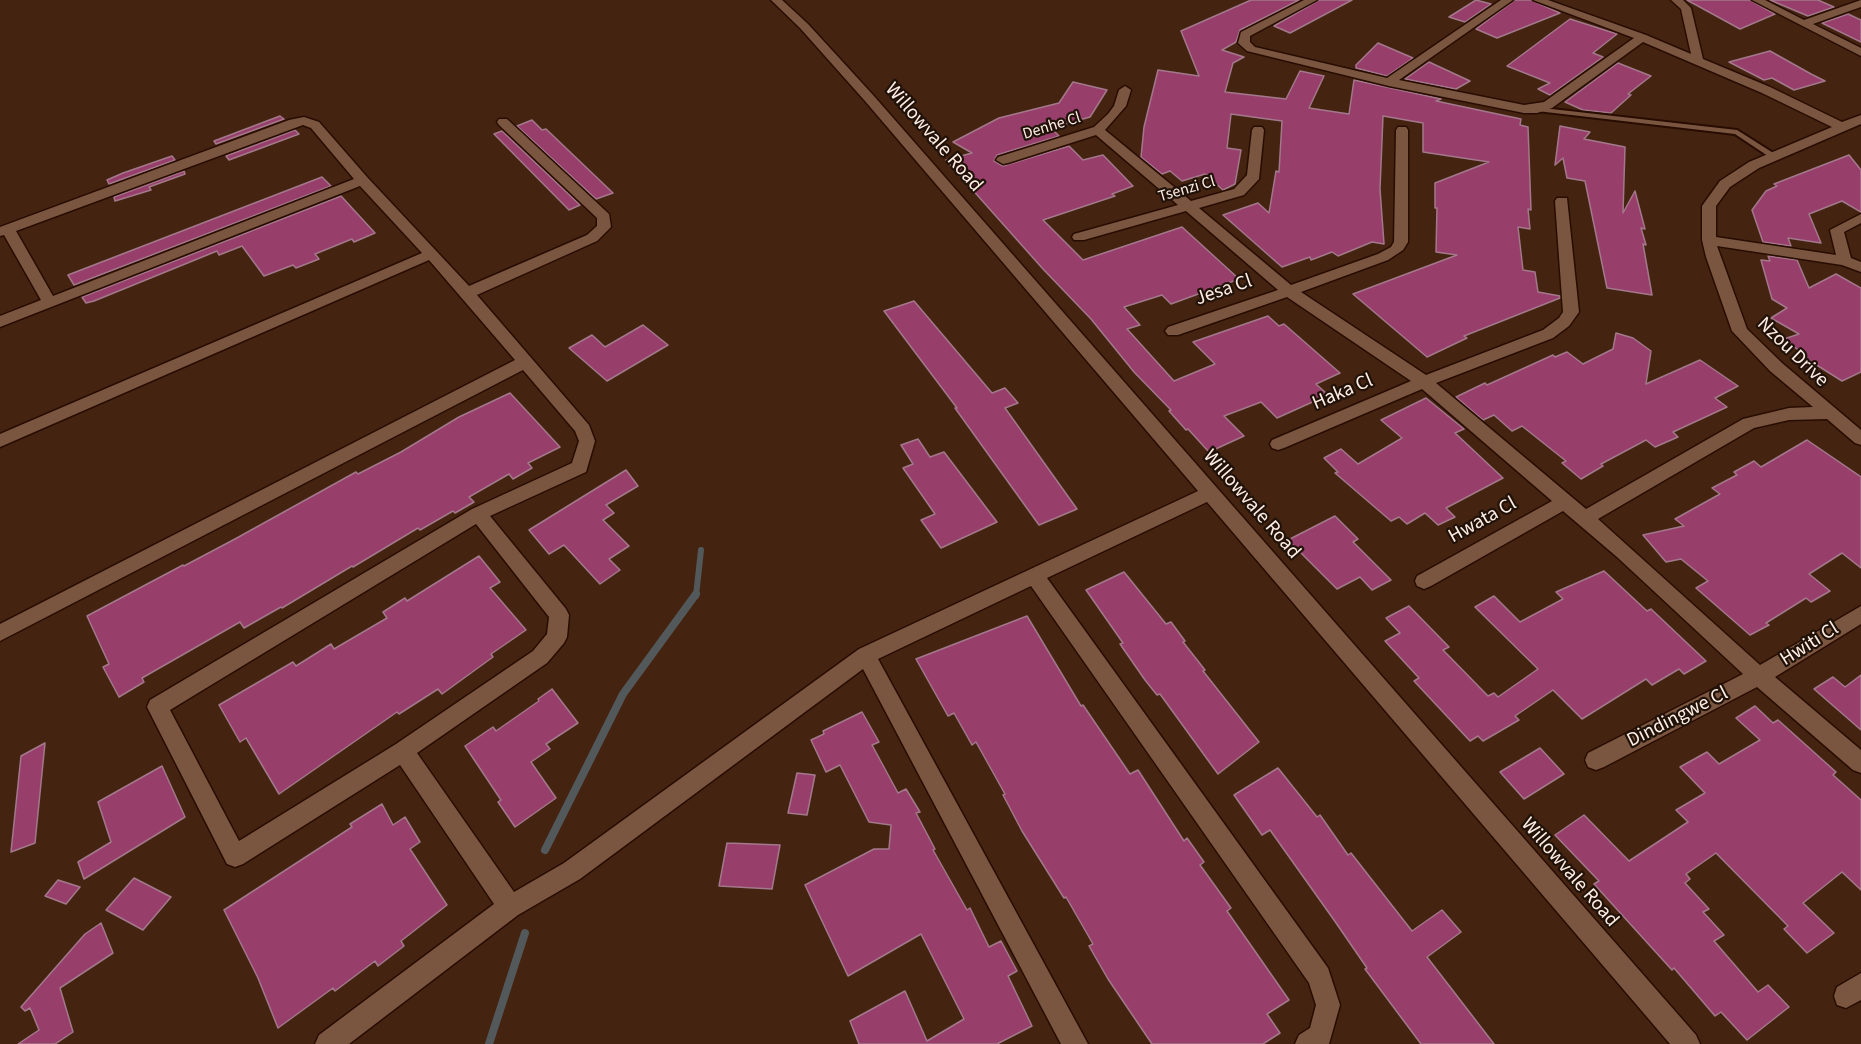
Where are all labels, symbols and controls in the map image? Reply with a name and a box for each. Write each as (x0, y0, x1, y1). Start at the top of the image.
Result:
street label: Willowvale Road (879, 78, 987, 198)
street label: Denhe Cl (1021, 109, 1083, 145)
street label: Tsenzi Cl (1156, 173, 1218, 207)
street label: Jesa Cl (1192, 270, 1256, 312)
street label: Nzou Drive (1751, 313, 1833, 393)
street label: Haka Cl (1309, 370, 1377, 416)
street label: Willowvale Road (1197, 445, 1305, 565)
street label: Hwata Cl (1445, 493, 1521, 549)
street label: Hwiti Cl (1776, 618, 1844, 672)
street label: Dindingwe Cl (1624, 682, 1732, 754)
street label: Willowvale Road (1515, 813, 1623, 933)

